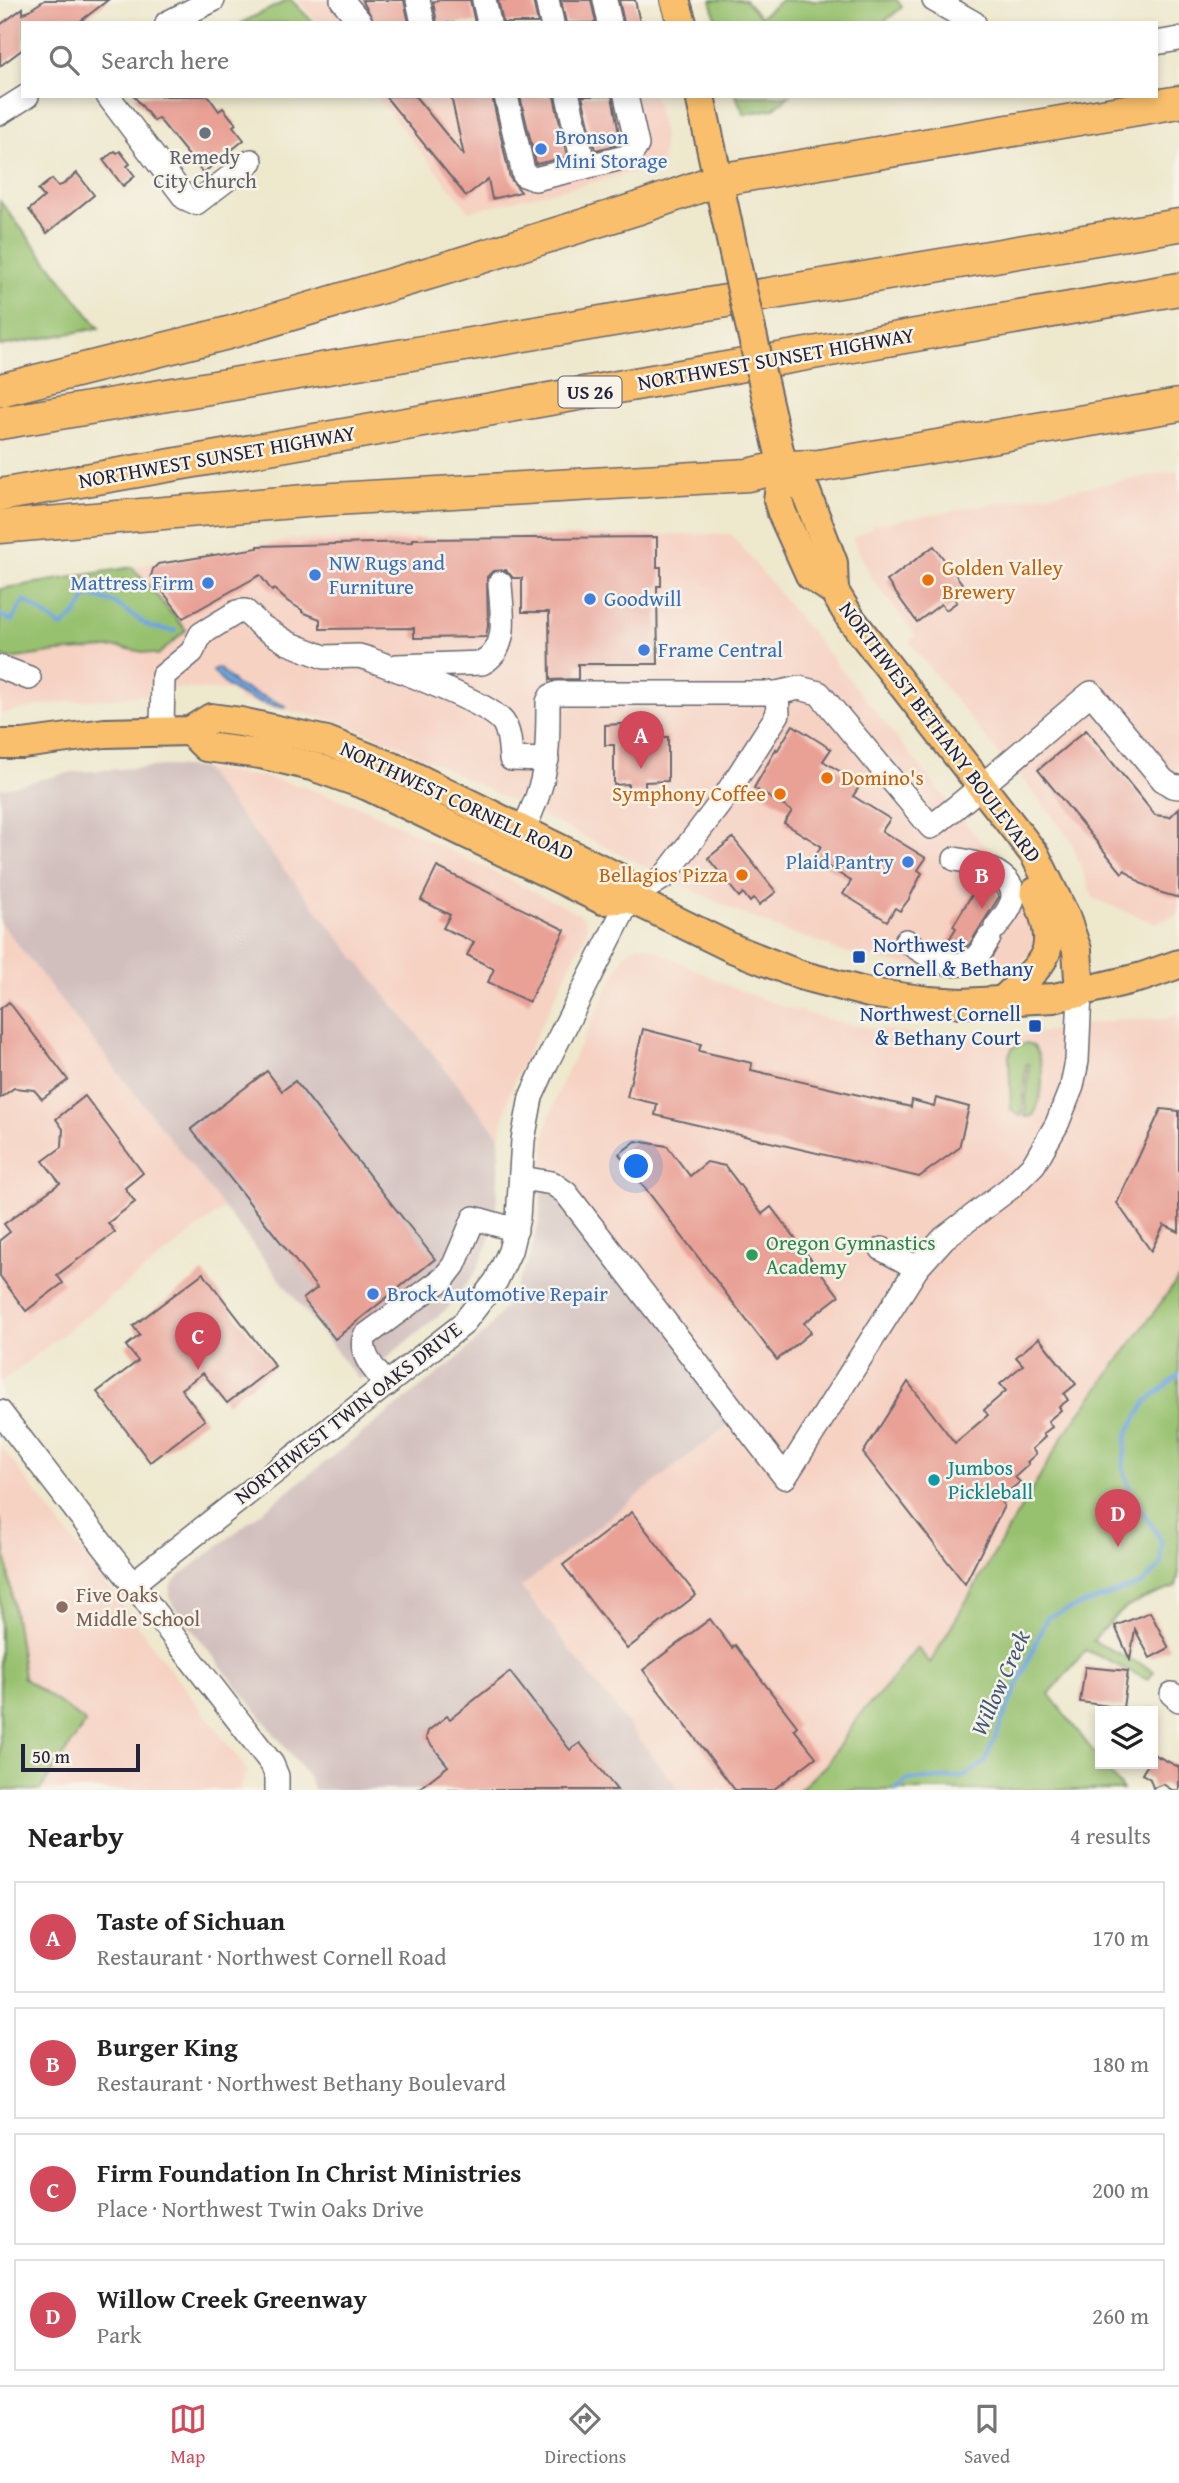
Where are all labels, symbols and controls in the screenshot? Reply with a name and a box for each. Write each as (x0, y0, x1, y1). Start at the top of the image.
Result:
search box (21, 21, 1158, 98)
text: Search here (101, 40, 229, 79)
icon: search (45, 41, 83, 79)
place label: Bronson Mini Storage (555, 121, 668, 176)
marker: Remedy City Church (197, 125, 213, 141)
place label: Remedy City Church (153, 141, 257, 196)
marker: Bronson Mini Storage (533, 141, 549, 157)
street label: NORTHWEST SUNSET HIGHWAY (635, 319, 917, 398)
road number: US 26 (558, 376, 622, 408)
street label: NORTHWEST SUNSET HIGHWAY (76, 417, 358, 496)
place label: NW Rugs and Furniture (329, 547, 446, 602)
place label: Golden Valley Brewery (942, 552, 1064, 607)
place label: Mattress Firm (71, 567, 194, 598)
marker: NW Rugs and Furniture (307, 567, 323, 583)
marker: Golden Valley Brewery (920, 572, 936, 588)
marker: Mattress Firm (200, 575, 216, 591)
place label: Goodwill (604, 583, 682, 614)
marker: Goodwill (582, 591, 598, 607)
street label: NORTHWEST BETHANY BOULEVARD (832, 595, 1049, 869)
place label: Frame Central (658, 634, 783, 665)
marker: Frame Central (636, 642, 652, 658)
pin: A (618, 711, 664, 769)
street label: NORTHWEST CORNELL ROAD (335, 733, 579, 868)
place label: Domino's (841, 762, 924, 793)
marker: Domino's (819, 770, 835, 786)
place label: Symphony Coffee (612, 778, 766, 809)
marker: Symphony Coffee (772, 786, 788, 802)
place label: Plaid Pantry (786, 846, 895, 877)
pin: B (959, 851, 1005, 909)
marker: Plaid Pantry (900, 854, 916, 870)
place label: Bellagios Pizza (599, 859, 728, 890)
marker: Bellagios Pizza (734, 867, 750, 883)
place label: Northwest Cornell & Bethany (873, 929, 1034, 984)
marker: Northwest Cornell & Bethany (851, 949, 867, 965)
place label: Northwest Cornell & Bethany Court (860, 998, 1022, 1053)
marker: Northwest Cornell & Bethany Court (1027, 1018, 1043, 1034)
your location (619, 1149, 653, 1183)
place label: Oregon Gymnastics Academy (766, 1227, 936, 1282)
marker: Oregon Gymnastics Academy (744, 1247, 760, 1263)
place label: Brock Automotive Repair (387, 1278, 608, 1309)
marker: Brock Automotive Repair (365, 1286, 381, 1302)
pin: C (175, 1312, 221, 1370)
street label: NORTHWEST TWIN OAKS DRIVE (227, 1314, 468, 1511)
place label: Jumbos Pickleball (945, 1452, 1033, 1507)
marker: Jumbos Pickleball (926, 1472, 942, 1488)
pin: D (1095, 1489, 1141, 1547)
place label: Five Oaks Middle School (76, 1579, 200, 1634)
marker: Five Oaks Middle School (54, 1599, 70, 1615)
water label: Willow Creek (962, 1624, 1038, 1741)
map controls (1095, 1706, 1158, 1769)
button: layers (1095, 1706, 1158, 1769)
scale bar (21, 1741, 140, 1773)
text: 50 m (32, 1742, 70, 1770)
text: Nearby (28, 1814, 124, 1858)
text: 4 results (1070, 1819, 1151, 1852)
text: Taste of Sichuan (97, 1901, 285, 1940)
text: A (46, 1921, 60, 1954)
text: 170 m (1092, 1921, 1149, 1954)
text: Restaurant · Northwest Cornell Road (97, 1940, 447, 1973)
text: Burger King (97, 2027, 238, 2066)
text: B (46, 2047, 60, 2080)
text: 180 m (1092, 2047, 1149, 2080)
text: Restaurant · Northwest Bethany Boulevard (97, 2066, 506, 2099)
text: Firm Foundation In Christ Ministries (97, 2153, 522, 2192)
text: C (46, 2173, 60, 2206)
text: 200 m (1092, 2173, 1149, 2206)
text: Place · Northwest Twin Oaks Drive (97, 2192, 424, 2225)
text: Willow Creek Greenway (97, 2279, 367, 2318)
text: D (46, 2299, 60, 2332)
text: 260 m (1092, 2299, 1149, 2332)
text: Park (97, 2318, 141, 2351)
tab: Map (169, 2400, 207, 2470)
tab: Directions (545, 2400, 626, 2470)
tab: Saved (964, 2400, 1010, 2470)

